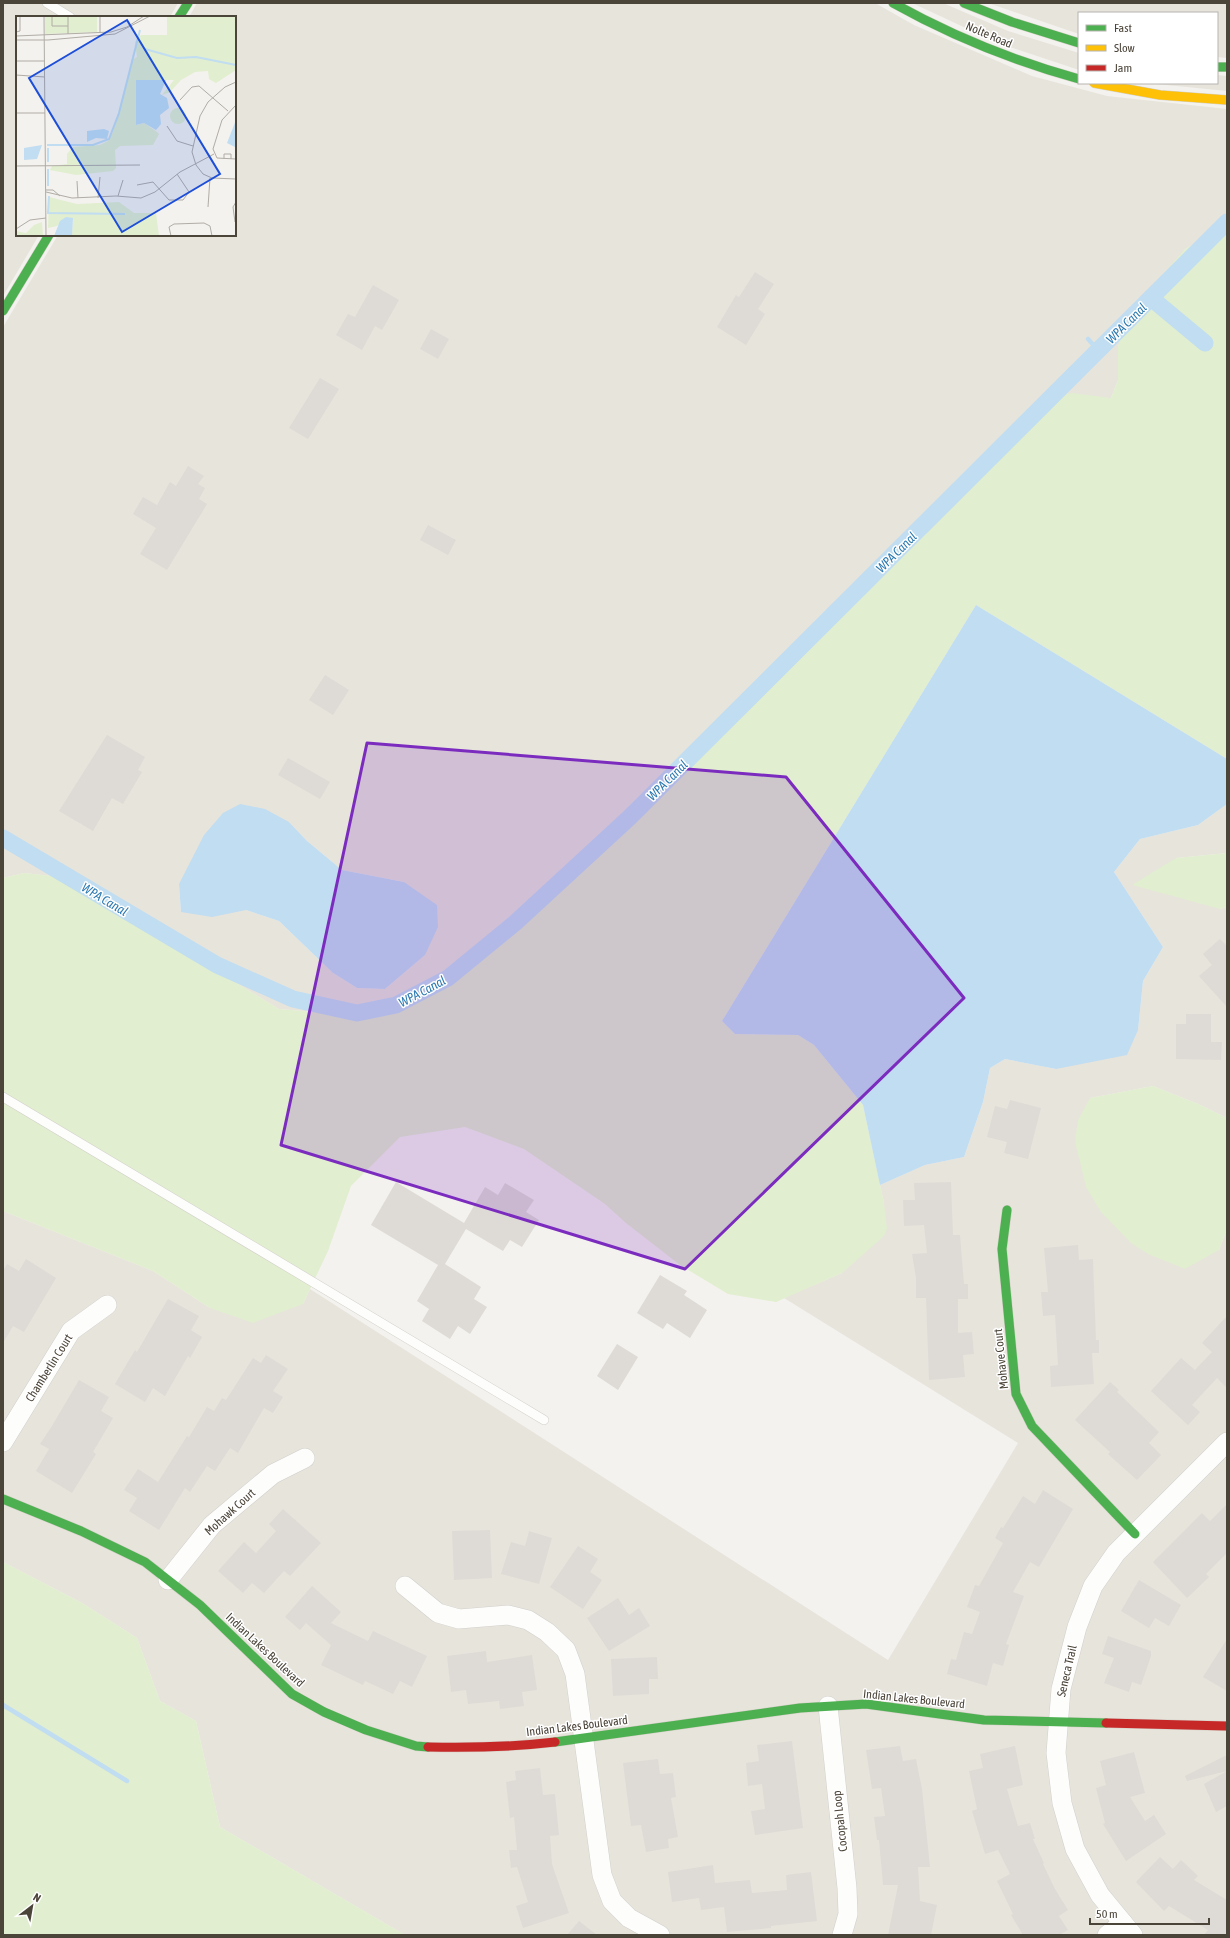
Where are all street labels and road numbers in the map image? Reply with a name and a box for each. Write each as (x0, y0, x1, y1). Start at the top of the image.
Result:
street label: Nolte Road (964, 19, 1014, 51)
street label: Mohave Court (991, 1328, 1011, 1390)
street label: Chamberlin Court (23, 1331, 76, 1404)
street label: Mohawk Court (202, 1485, 258, 1538)
street label: Indian Lakes Boulevard (223, 1610, 307, 1690)
street label: Seneca Trail (1054, 1643, 1080, 1698)
street label: Indian Lakes Boulevard (862, 1687, 966, 1711)
street label: Indian Lakes Boulevard (525, 1713, 629, 1739)
street label: Cocopah Loop (830, 1789, 850, 1852)

